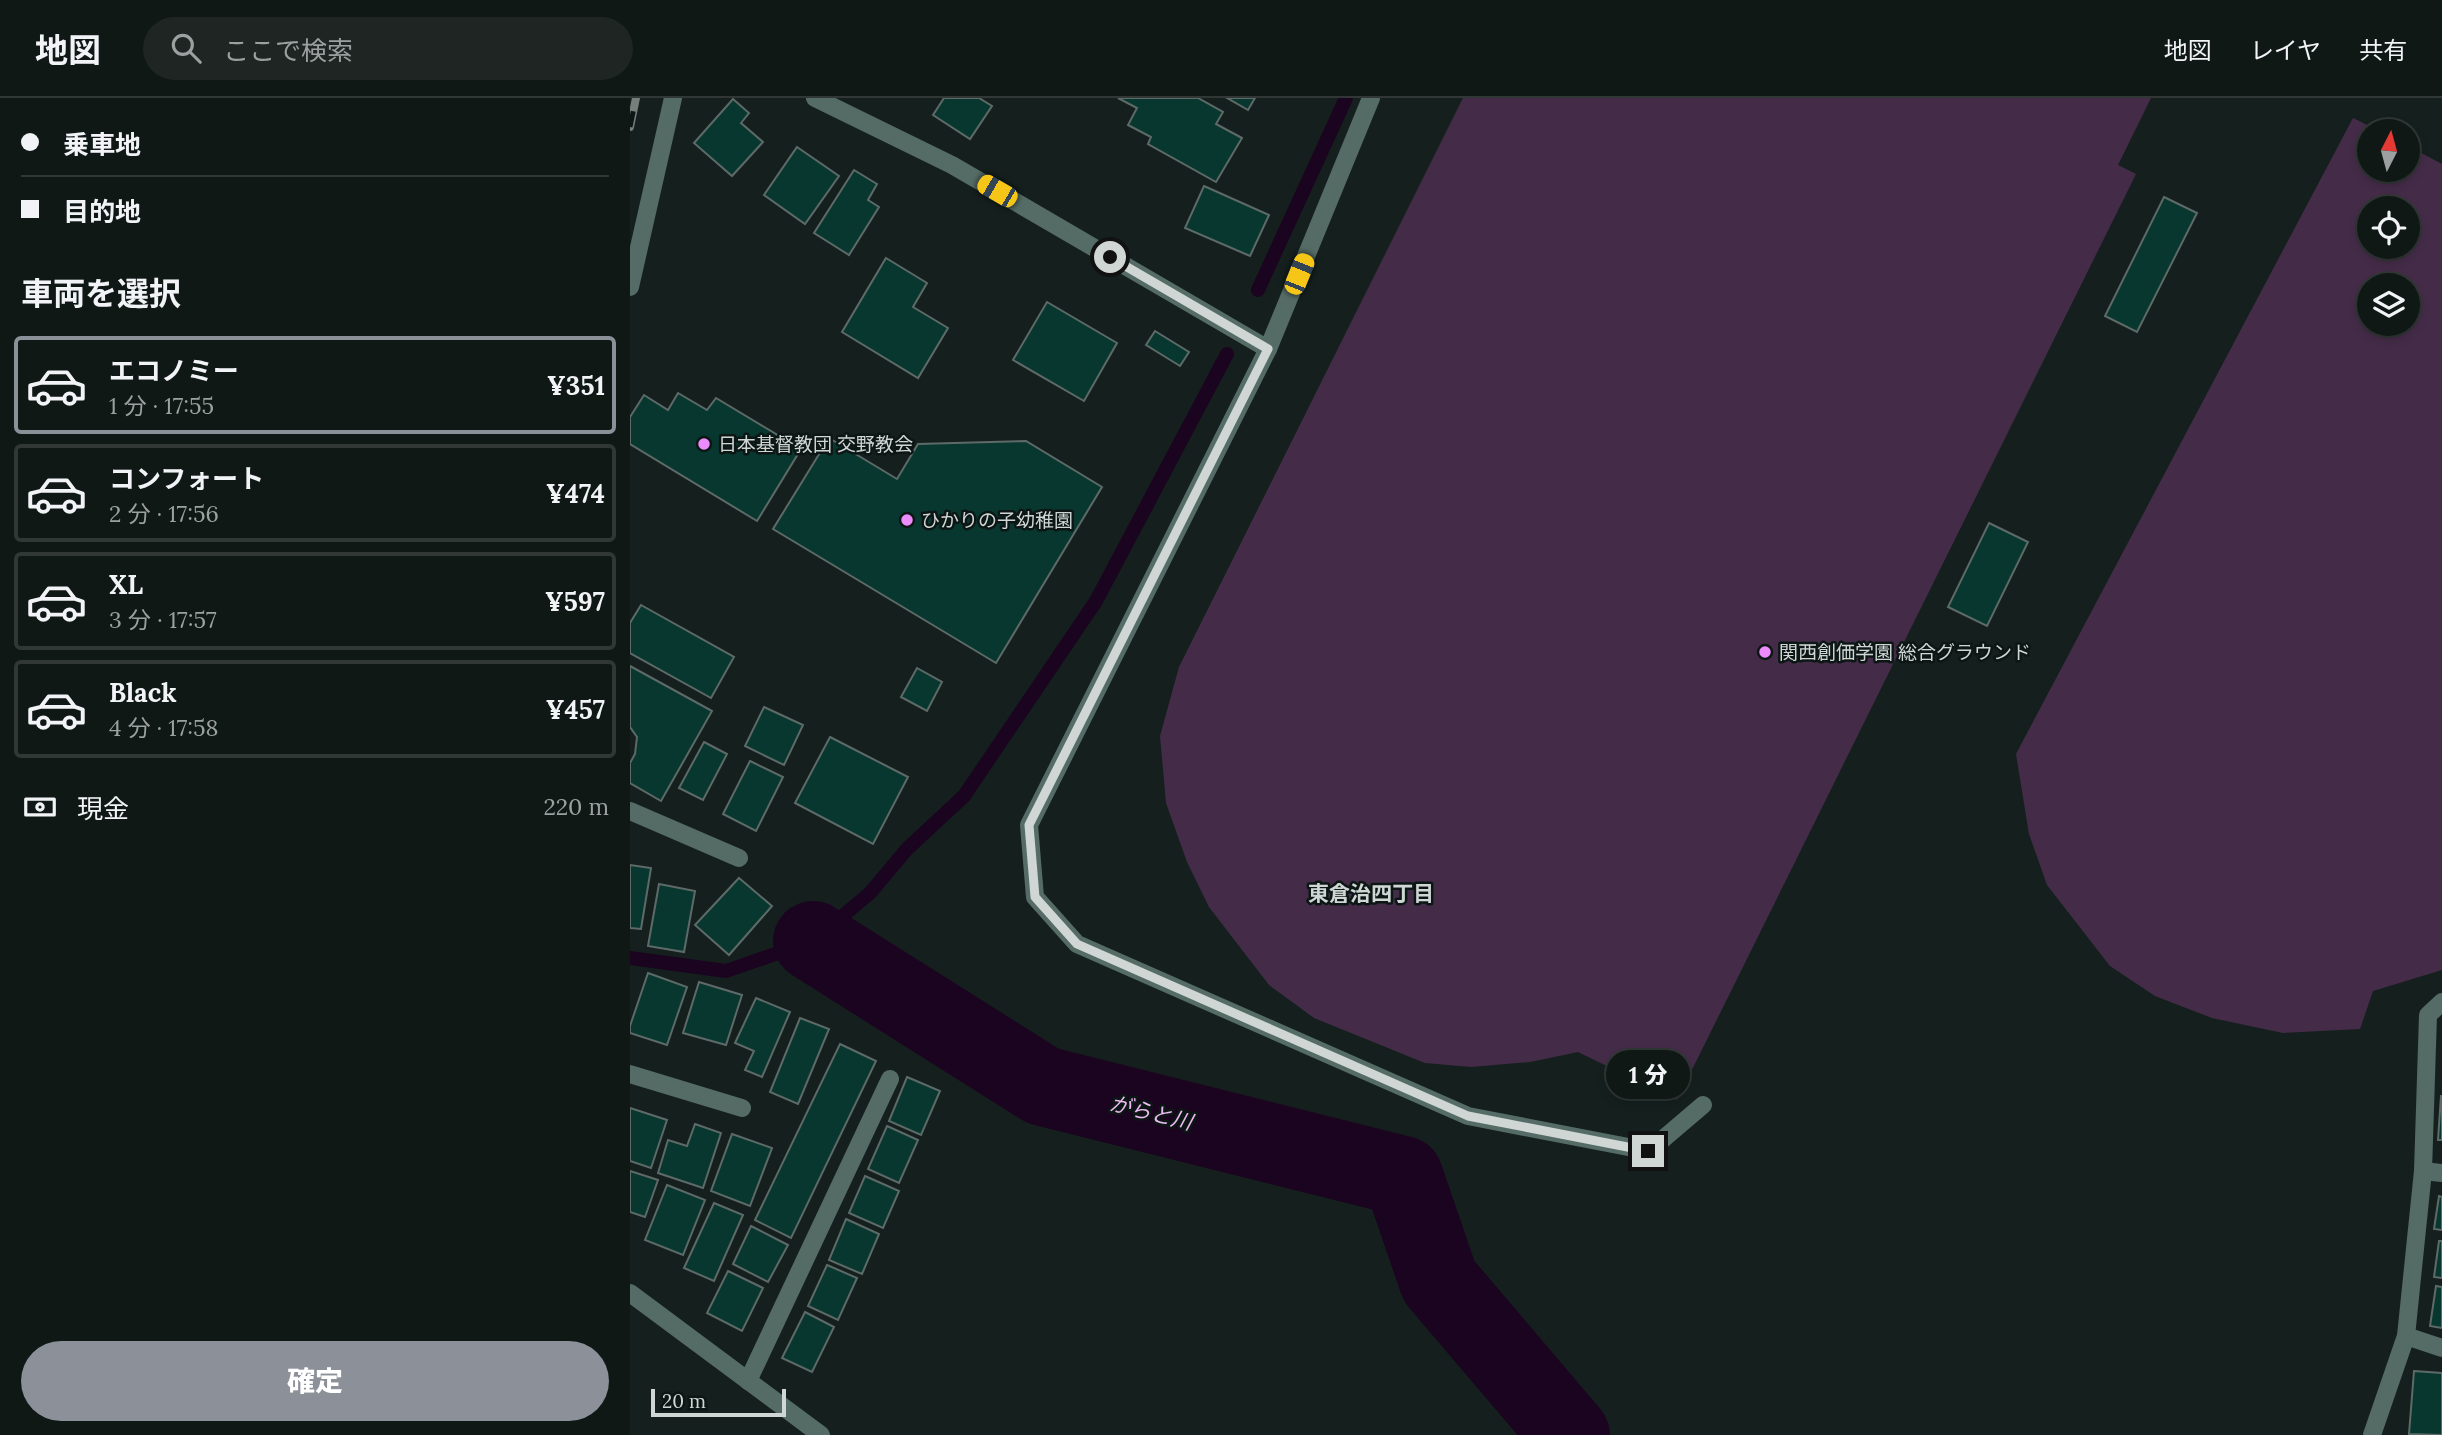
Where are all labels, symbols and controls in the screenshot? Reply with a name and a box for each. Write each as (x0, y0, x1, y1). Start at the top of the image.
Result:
search box (143, 17, 633, 80)
text: 地図 (35, 29, 101, 71)
icon: search (167, 29, 205, 67)
text: ここで検索 (223, 34, 353, 67)
text: 地図 (2164, 35, 2212, 66)
text: レイヤ (2250, 35, 2321, 66)
text: 共有 (2359, 35, 2407, 66)
north arrow (2357, 119, 2420, 182)
map controls (2357, 119, 2420, 336)
text: 乗車地 (63, 128, 141, 161)
car (974, 171, 1021, 211)
text: 目的地 (63, 195, 141, 228)
button: locate (2357, 196, 2420, 259)
route start (1094, 241, 1126, 273)
car (1282, 251, 1317, 297)
text: 車両を選択 (21, 273, 181, 314)
button: layers (2357, 273, 2420, 336)
icon: car (25, 354, 88, 417)
text: エコノミー (109, 354, 239, 387)
text: ¥351 (547, 369, 605, 402)
text: 1 分 · 17:55 (109, 391, 214, 420)
place label: 日本基督教団 交野教会 (718, 432, 913, 456)
marker: 日本基督教団 交野教会 (696, 436, 712, 452)
icon: car (25, 462, 88, 525)
text: コンフォート (109, 462, 264, 495)
text: ¥474 (546, 477, 605, 510)
text: 2 分 · 17:56 (109, 499, 219, 528)
place label: ひかりの子幼稚園 (921, 508, 1073, 532)
marker: ひかりの子幼稚園 (899, 512, 915, 528)
text: XL (109, 568, 143, 601)
icon: car (25, 570, 88, 633)
text: ¥597 (545, 585, 605, 618)
text: 3 分 · 17:57 (109, 605, 217, 634)
place label: 関西創価学園 総合グラウンド (1779, 640, 2031, 664)
marker: 関西創価学園 総合グラウンド (1757, 644, 1773, 660)
text: Black (109, 676, 177, 709)
icon: car (25, 678, 88, 741)
text: ¥457 (546, 693, 605, 726)
text: 4 分 · 17:58 (109, 713, 219, 742)
icon: cash (21, 788, 59, 826)
text: 現金 (77, 792, 129, 825)
text: 220 m (543, 792, 609, 821)
district label: 東倉治四丁目 (1308, 880, 1434, 907)
callout: 1 分 (1606, 1049, 1690, 1098)
text: 1 分 (1629, 1060, 1667, 1089)
water label: がらと川 (1107, 1089, 1197, 1136)
route end (1632, 1135, 1664, 1167)
button: 確定 (21, 1341, 609, 1421)
scale bar (651, 1386, 786, 1418)
text: 20 m (662, 1389, 706, 1413)

